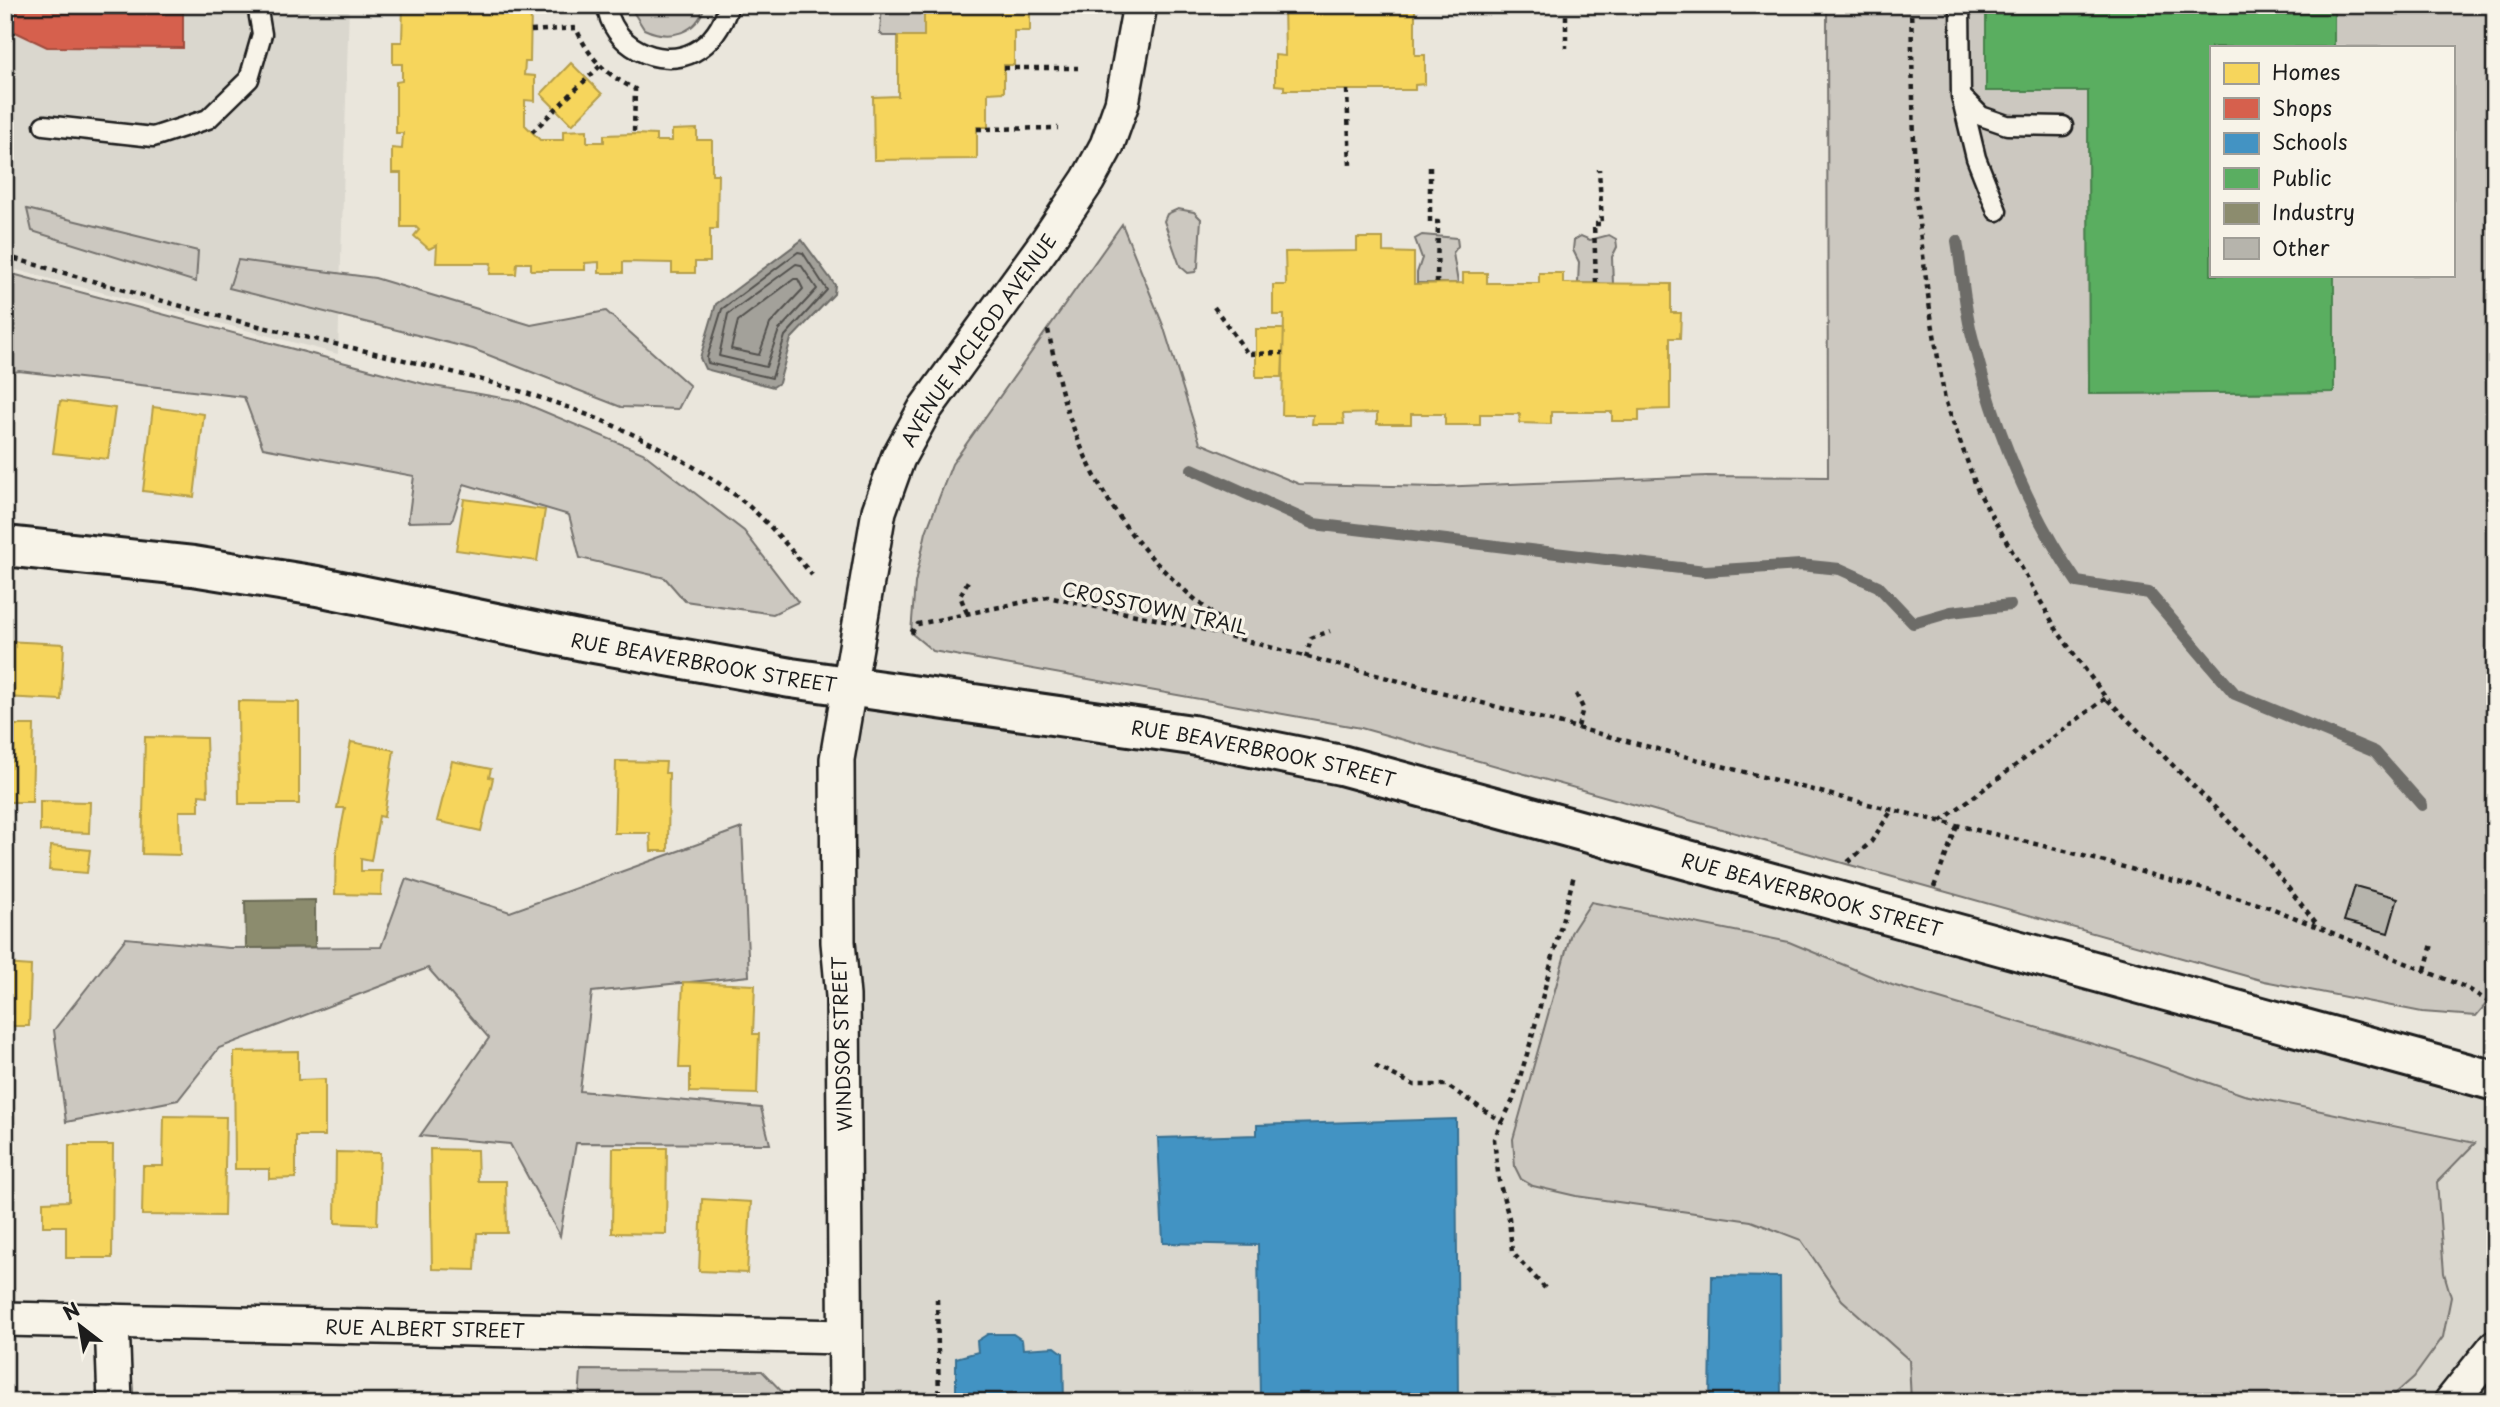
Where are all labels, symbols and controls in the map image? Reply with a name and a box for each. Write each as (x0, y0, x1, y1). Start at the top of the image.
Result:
legend (2210, 46, 2454, 276)
text: Homes (2272, 55, 2340, 87)
text: Shops (2272, 91, 2332, 123)
text: Schools (2272, 125, 2348, 157)
text: Public (2272, 161, 2332, 193)
text: Industry (2272, 195, 2355, 227)
street label: AVENUE MCLEOD AVENUE (893, 228, 1062, 451)
text: Other (2272, 231, 2330, 263)
street label: CROSSTOWN TRAIL (1060, 574, 1250, 640)
street label: RUE BEAVERBROOK STREET (568, 625, 839, 698)
street label: RUE BEAVERBROOK STREET (1129, 713, 1399, 793)
street label: RUE BEAVERBROOK STREET (1679, 845, 1946, 943)
street label: WINDSOR STREET (824, 956, 858, 1132)
north arrow (46, 1292, 116, 1362)
text: N (57, 1295, 84, 1326)
street label: RUE ALBERT STREET (325, 1312, 525, 1344)

